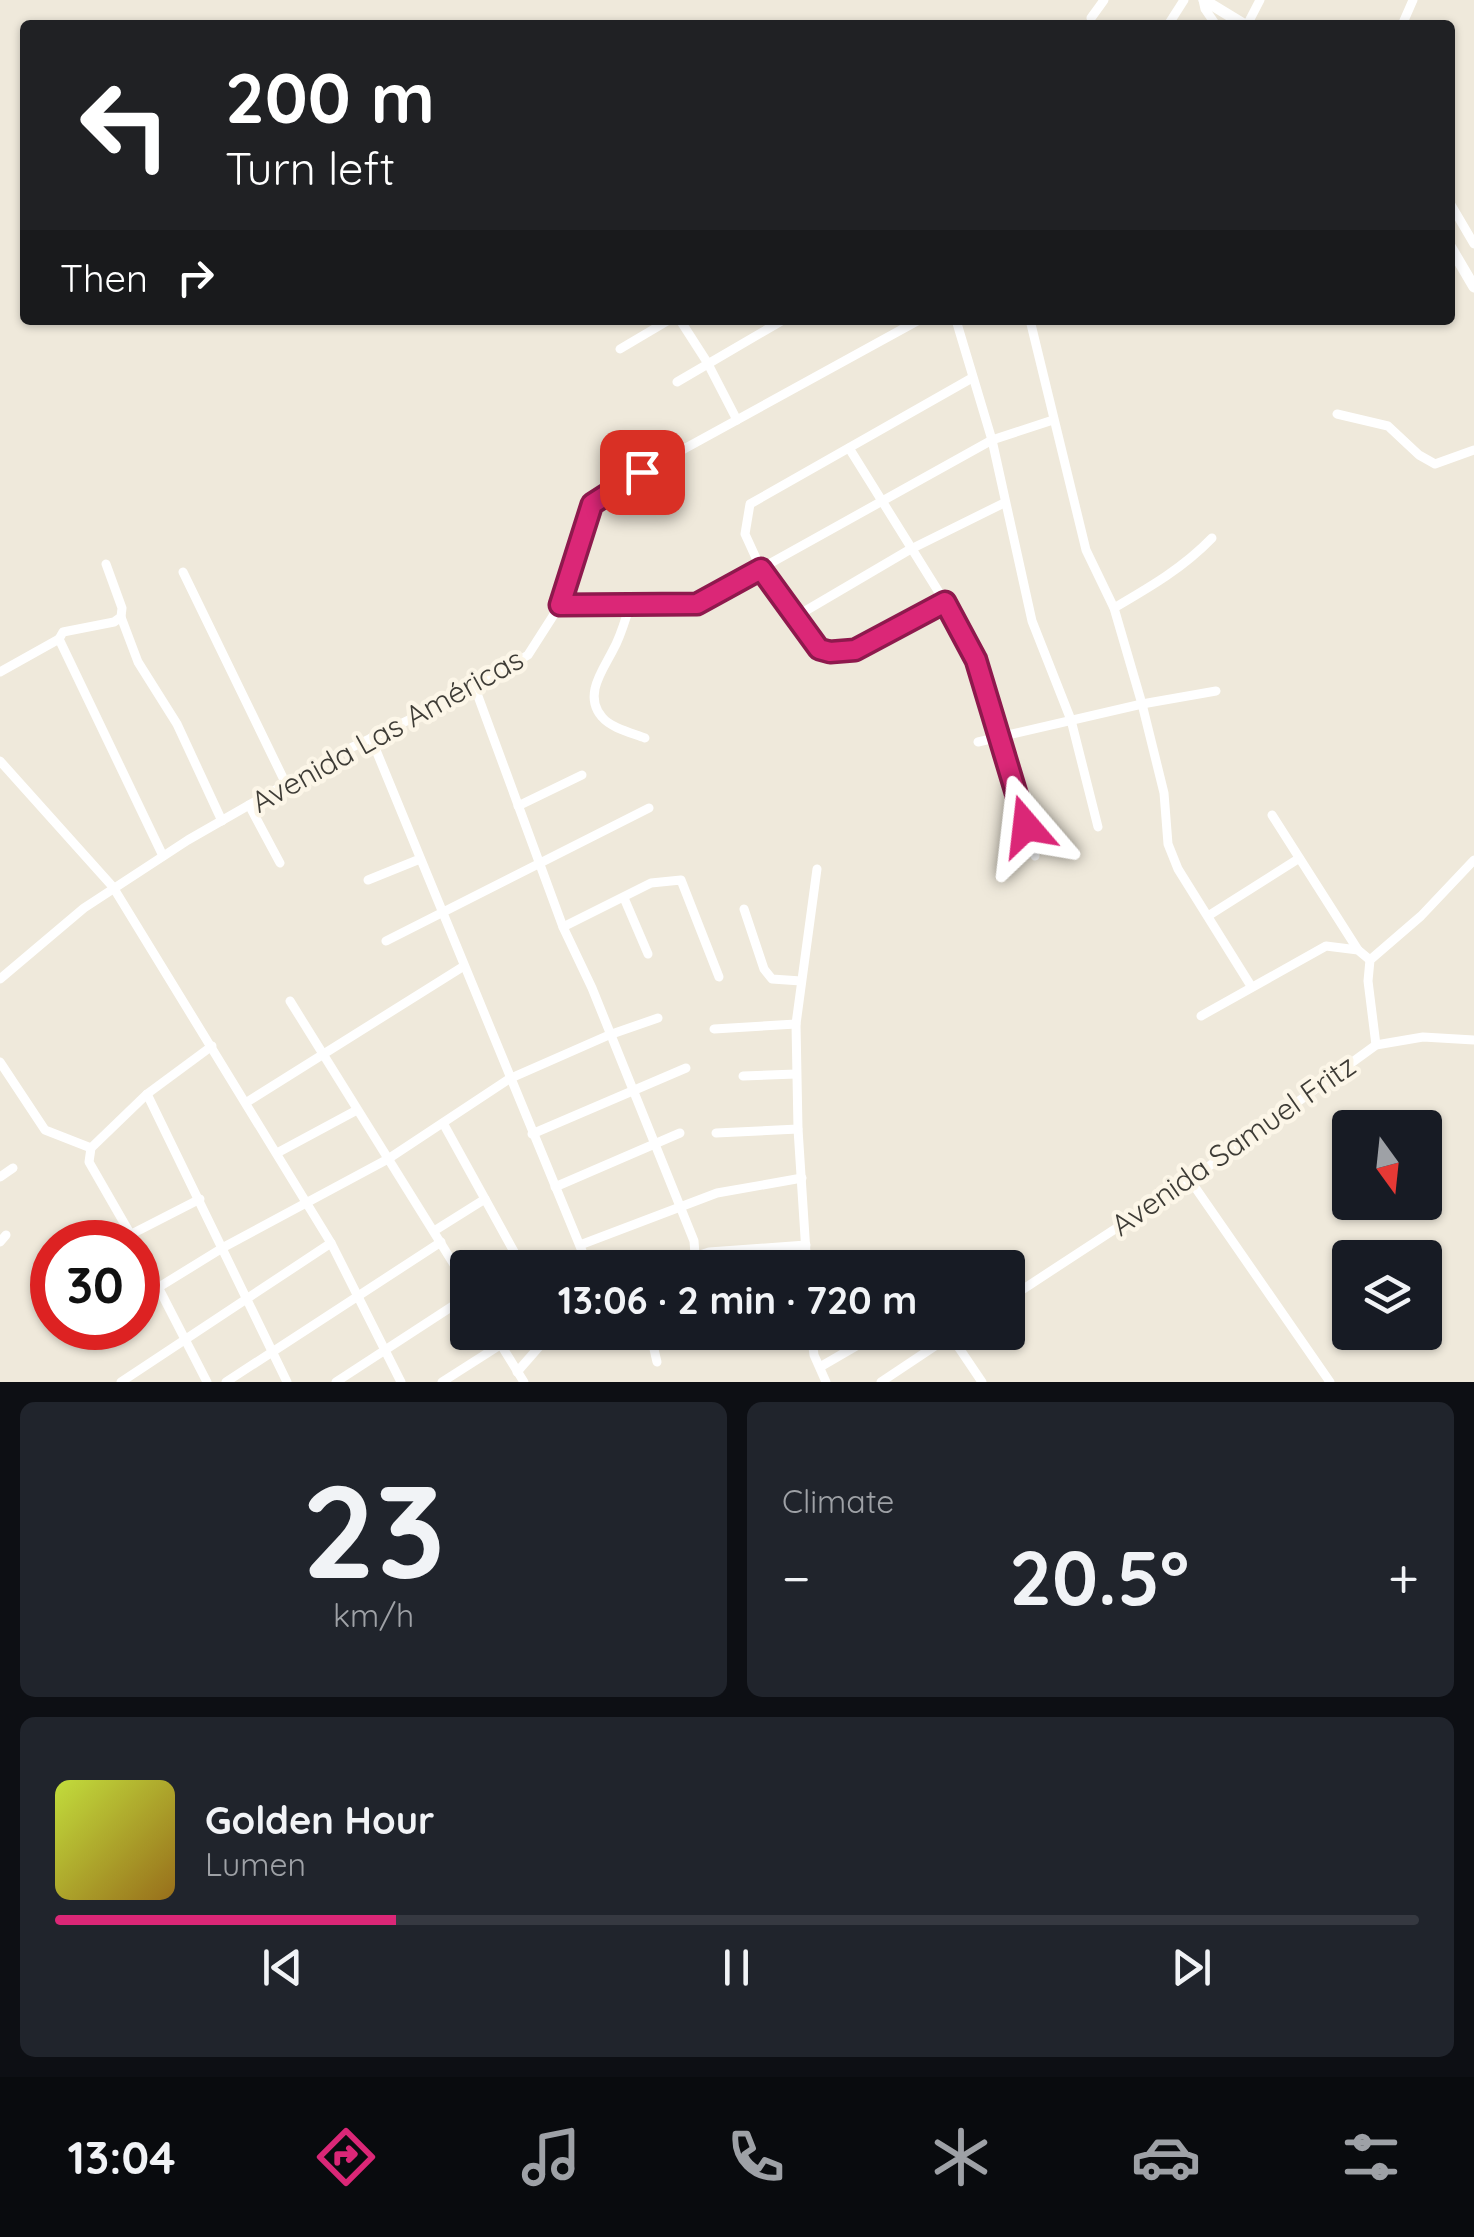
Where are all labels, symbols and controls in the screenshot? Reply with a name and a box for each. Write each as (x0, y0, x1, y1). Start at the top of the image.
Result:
text: 200 m (225, 53, 435, 141)
icon: left (60, 60, 190, 190)
text: Turn left (225, 140, 395, 196)
icon: right (168, 250, 223, 305)
text: Then (60, 254, 148, 302)
pin (600, 430, 685, 515)
icon: arrive (615, 445, 670, 500)
street label: Avenida Las Américas (244, 639, 530, 821)
position arrow (974, 774, 1078, 878)
street label: Avenida Samuel Fritz (1103, 1046, 1363, 1244)
north arrow (1332, 1110, 1442, 1220)
map controls (1332, 1110, 1442, 1350)
speed limit sign: 30 (30, 1220, 160, 1350)
button: layers (1332, 1240, 1442, 1350)
text: 13:06 · 2 min · 720 m (558, 1276, 917, 1324)
text: 23 (302, 1448, 445, 1611)
text: Climate (782, 1481, 894, 1521)
text: 20.5° (1009, 1530, 1189, 1624)
text: − (782, 1543, 811, 1612)
text: + (1388, 1543, 1419, 1612)
text: km/h (333, 1595, 414, 1635)
text: Golden Hour (205, 1796, 434, 1844)
text: Lumen (205, 1844, 306, 1884)
icon: previous (255, 1940, 310, 1995)
icon: pause (709, 1940, 764, 1995)
icon: next (1164, 1940, 1219, 1995)
icon: directions (311, 2122, 381, 2192)
icon: music (516, 2122, 586, 2192)
icon: phone (721, 2122, 791, 2192)
icon: climate (926, 2122, 996, 2192)
icon: car (1131, 2122, 1201, 2192)
icon: filters (1336, 2122, 1406, 2192)
text: 13:04 (68, 2129, 176, 2185)

